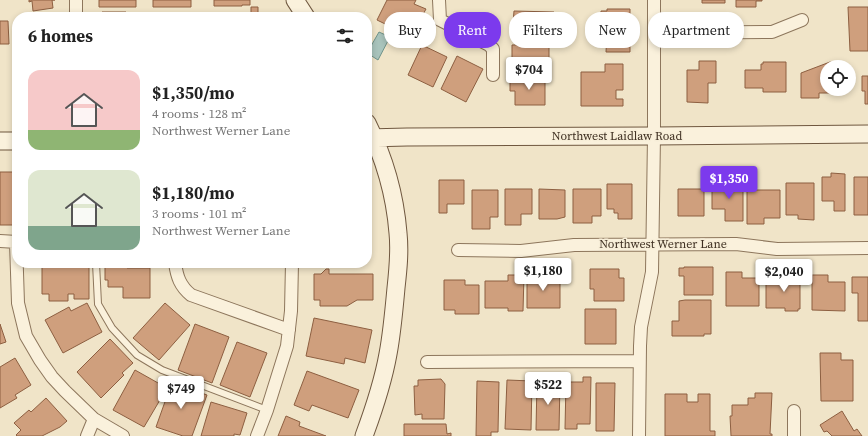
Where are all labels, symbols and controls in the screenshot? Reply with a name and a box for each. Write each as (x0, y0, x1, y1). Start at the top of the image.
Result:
chip: Buy (384, 12, 436, 48)
chip: Rent (444, 12, 501, 48)
chip: Filters (509, 12, 577, 48)
chip: New (585, 12, 640, 48)
chip: Apartment (648, 12, 744, 48)
text: 6 homes (28, 24, 93, 48)
icon: filters (334, 25, 356, 47)
pin: $704 (505, 57, 553, 91)
map controls (820, 60, 856, 96)
button: locate (820, 60, 856, 96)
text: $704 (515, 61, 543, 78)
text: $1,350/mo (152, 81, 234, 105)
icon: home (60, 86, 108, 134)
text: 4 rooms · 128 m² (152, 105, 247, 122)
text: Northwest Werner Lane (152, 122, 290, 139)
street label: Northwest Laidlaw Road (552, 128, 682, 144)
pin: $1,350 (696, 166, 762, 200)
text: $1,350 (709, 170, 749, 187)
text: $1,180/mo (152, 181, 234, 205)
icon: home (60, 186, 108, 234)
text: 3 rooms · 101 m² (152, 205, 247, 222)
text: Northwest Werner Lane (152, 222, 290, 239)
street label: Northwest Werner Lane (599, 236, 727, 252)
pin: $1,180 (510, 258, 576, 292)
pin: $2,040 (751, 259, 817, 293)
text: $1,180 (523, 262, 563, 279)
text: $2,040 (764, 263, 804, 280)
pin: $522 (524, 372, 572, 406)
pin: $749 (157, 376, 205, 410)
text: $522 (534, 376, 562, 393)
text: $749 (167, 380, 195, 397)

